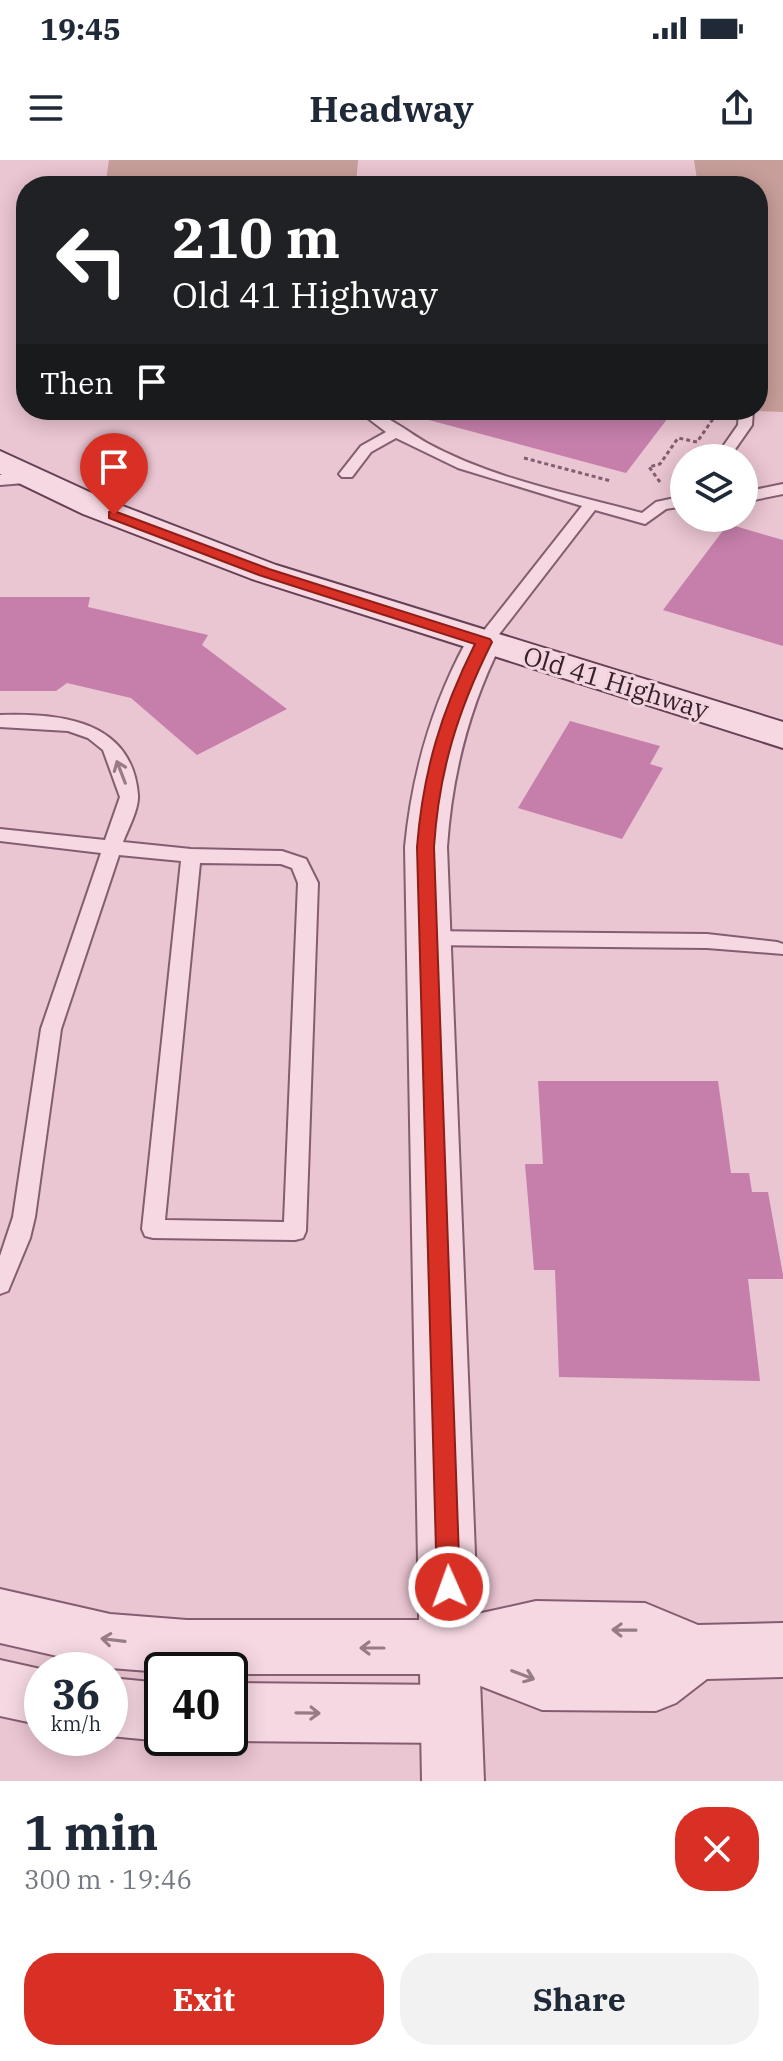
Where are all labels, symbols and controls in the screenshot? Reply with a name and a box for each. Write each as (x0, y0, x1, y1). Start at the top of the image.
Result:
text: 19:45 (40, 9, 121, 48)
text: Headway (309, 85, 474, 132)
icon: menu (24, 86, 68, 130)
icon: share (715, 86, 759, 130)
text: 210 m (172, 201, 340, 273)
icon: left (40, 208, 144, 312)
text: Old 41 Highway (172, 271, 438, 318)
icon: arrive (130, 360, 174, 404)
text: Then (40, 363, 114, 402)
pin (80, 433, 148, 515)
map controls (670, 444, 758, 532)
button: layers (670, 444, 758, 532)
icon: arrive (92, 445, 136, 489)
street label: Old 41 Highway (519, 638, 713, 726)
one-way arrow (113, 760, 127, 785)
position arrow (407, 1545, 491, 1629)
one-way arrow (611, 1622, 638, 1637)
one-way arrow (100, 1633, 127, 1648)
one-way arrow (359, 1640, 386, 1656)
speed limit sign: 40 (144, 1652, 248, 1756)
text: 36 (52, 1668, 100, 1720)
one-way arrow (510, 1669, 535, 1683)
one-way arrow (294, 1705, 321, 1721)
text: km/h (51, 1710, 101, 1737)
text: 1 min (24, 1801, 158, 1863)
button: close (675, 1807, 759, 1891)
text: 300 m · 19:46 (24, 1862, 192, 1896)
button: Exit (24, 1953, 384, 2045)
button: Share (400, 1953, 759, 2045)

